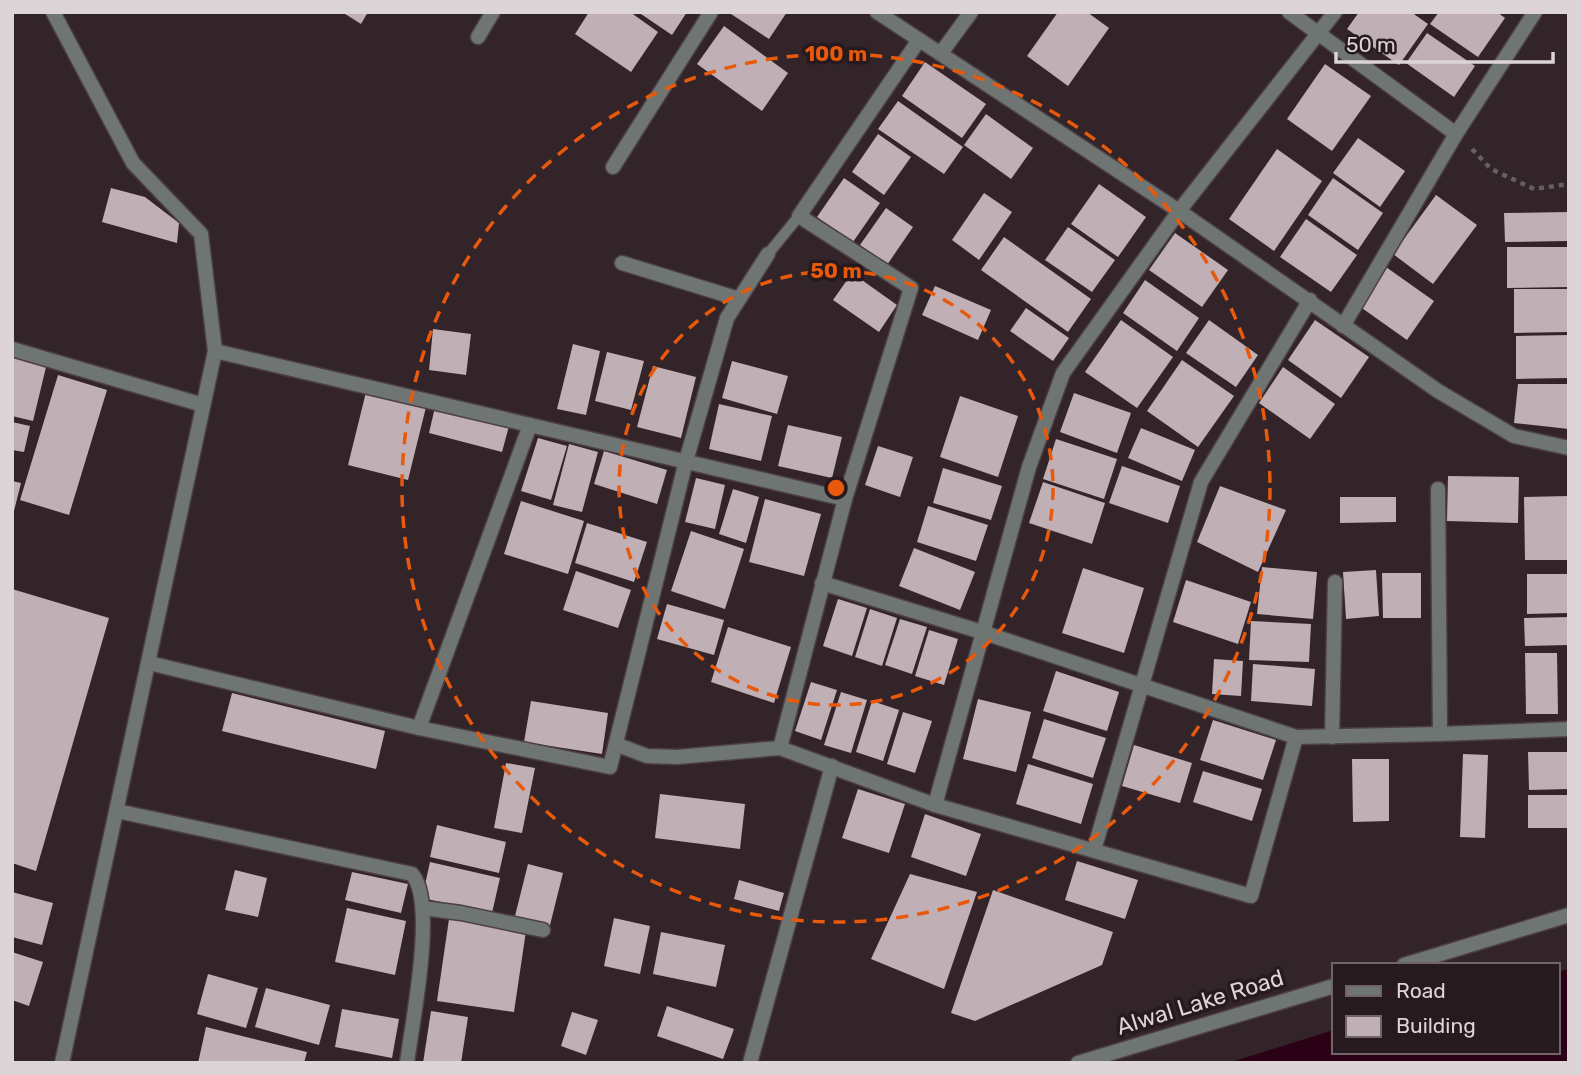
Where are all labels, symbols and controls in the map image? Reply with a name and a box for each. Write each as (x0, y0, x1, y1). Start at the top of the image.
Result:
scale bar (1336, 21, 1553, 65)
text: 50 m (1346, 32, 1396, 57)
text: 100 m (805, 41, 867, 66)
text: 50 m (810, 258, 862, 283)
centre of rings (824, 476, 848, 500)
street label: Alwal Lake Road (1113, 963, 1287, 1041)
legend (1332, 963, 1560, 1054)
text: Road (1396, 978, 1446, 1003)
text: Building (1396, 1013, 1476, 1038)

